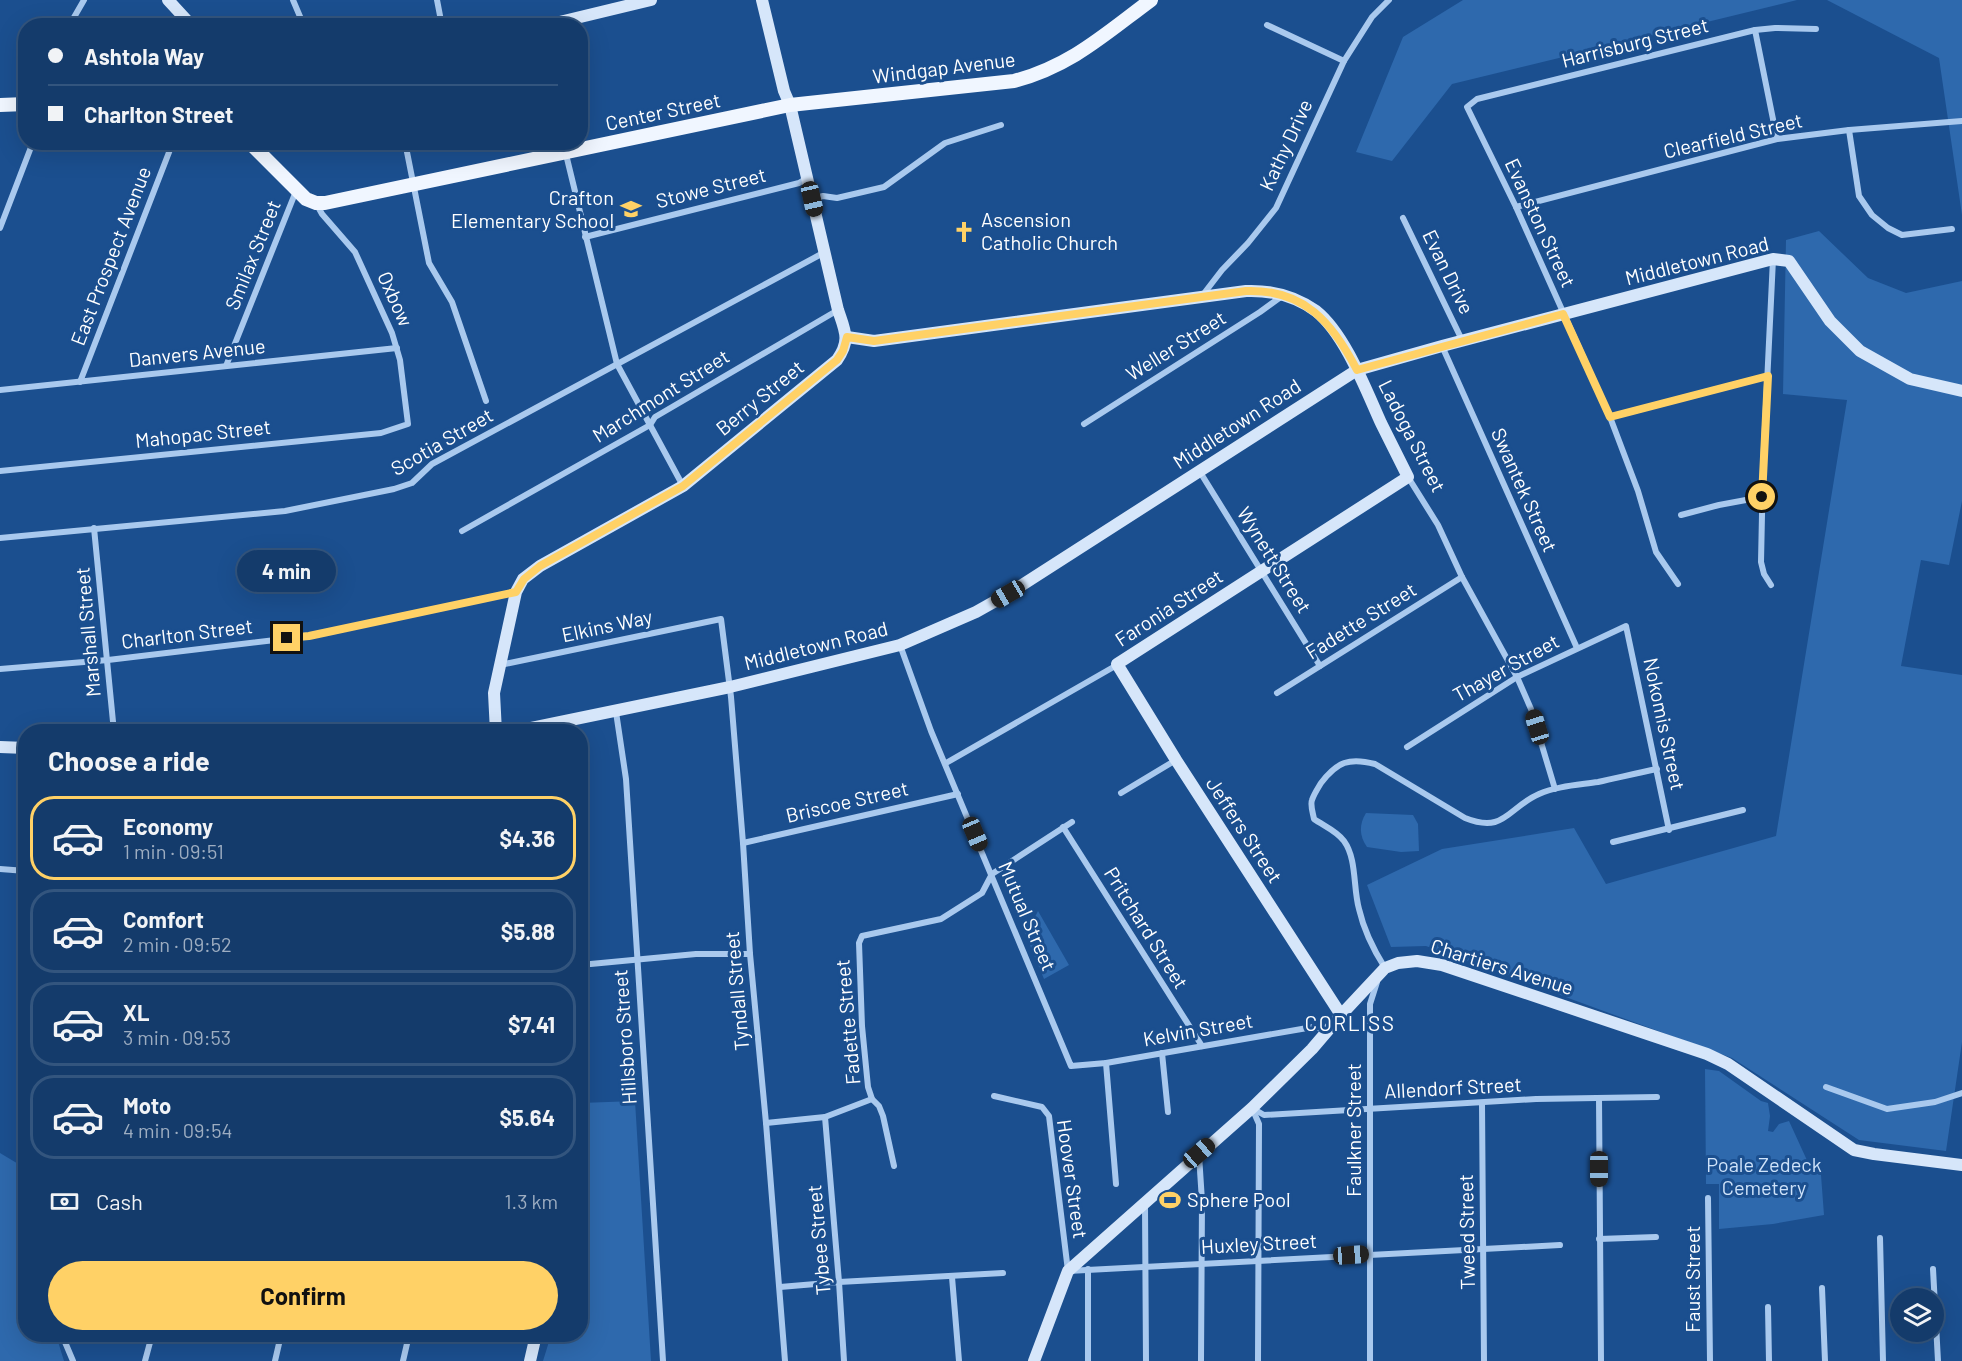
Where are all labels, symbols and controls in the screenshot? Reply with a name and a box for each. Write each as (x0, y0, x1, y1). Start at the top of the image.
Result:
street label: Harrisburg Street (1559, 12, 1711, 72)
text: Ashtola Way (84, 43, 204, 69)
street label: Windgap Avenue (871, 46, 1017, 88)
street label: Center Street (603, 87, 723, 135)
street label: Kathy Drive (1254, 95, 1317, 194)
text: Charlton Street (84, 101, 233, 127)
street label: Clearfield Street (1661, 107, 1805, 163)
street label: Evanston Street (1501, 154, 1581, 291)
street label: Stowe Street (653, 162, 768, 212)
street label: East Prospect Avenue (65, 163, 155, 348)
car (799, 179, 825, 219)
place label: Crafton Elementary School (451, 185, 614, 232)
street label: Smilax Street (219, 196, 285, 313)
school or university icon: Crafton Elementary School (619, 197, 643, 221)
place label: Ascension Catholic Church (981, 207, 1118, 254)
church icon: Ascension Catholic Church (952, 220, 976, 244)
street label: Evan Drive (1418, 225, 1480, 318)
street label: Middletown Road (1622, 231, 1771, 289)
street label: Oxbow (373, 267, 419, 330)
street label: Weller Street (1121, 305, 1230, 385)
street label: Danvers Avenue (127, 333, 266, 371)
street label: Marchmont Street (588, 343, 733, 447)
street label: Berry Street (711, 354, 808, 440)
street label: Middletown Road (1168, 373, 1305, 473)
street label: Ladoga Street (1374, 375, 1451, 496)
street label: Scotia Street (386, 402, 497, 480)
street label: Mahopac Street (134, 414, 272, 452)
street label: Swantek Street (1487, 424, 1563, 555)
route start (1748, 483, 1775, 510)
street label: Wynett Street (1233, 502, 1317, 617)
callout: 4 min (238, 551, 336, 593)
text: 4 min (262, 559, 311, 583)
street label: Faronia Street (1110, 563, 1227, 651)
street label: Marshall Street (69, 566, 105, 698)
car (988, 577, 1028, 611)
street label: Fadette Street (1301, 577, 1420, 664)
street label: Elkins Way (559, 604, 654, 646)
street label: Charlton Street (120, 613, 254, 653)
street label: Middletown Road (741, 616, 890, 674)
route end (273, 624, 300, 651)
street label: Thayer Street (1448, 628, 1563, 706)
street label: Nokomis Street (1639, 655, 1691, 792)
car (1523, 707, 1551, 747)
text: Choose a ride (48, 744, 210, 776)
street label: Jeffers Street (1202, 772, 1288, 887)
street label: Briscoe Street (783, 775, 910, 827)
icon: car (51, 811, 105, 865)
text: Economy (123, 813, 213, 839)
car (960, 814, 990, 854)
text: $4.36 (499, 825, 555, 851)
text: 1 min · 09:51 (123, 839, 224, 863)
street label: Mutual Street (994, 857, 1062, 974)
street label: Pritchard Street (1100, 862, 1194, 993)
icon: car (51, 904, 105, 958)
text: Comfort (123, 906, 204, 932)
text: $5.88 (501, 918, 555, 944)
street label: Tyndall Street (719, 931, 753, 1052)
text: 2 min · 09:52 (123, 932, 232, 956)
street label: Chartiers Avenue (1428, 933, 1577, 999)
street label: Fadette Street (830, 958, 864, 1086)
street label: Hillsboro Street (607, 969, 641, 1105)
icon: car (51, 997, 105, 1051)
text: XL (123, 999, 149, 1025)
street label: Kelvin Street (1141, 1008, 1255, 1050)
district label: CORLISS (1304, 1010, 1396, 1035)
text: $7.41 (508, 1011, 555, 1037)
text: 3 min · 09:53 (123, 1025, 231, 1049)
street label: Faulkner Street (1341, 1063, 1365, 1197)
street label: Allendorf Street (1384, 1071, 1522, 1103)
icon: car (51, 1090, 105, 1144)
text: Moto (123, 1092, 171, 1118)
text: $5.64 (499, 1104, 555, 1130)
text: 4 min · 09:54 (123, 1118, 232, 1142)
street label: Hoover Street (1053, 1118, 1093, 1240)
car (1180, 1134, 1218, 1172)
car (1590, 1151, 1608, 1187)
park label: Poale Zedeck Cemetery (1706, 1152, 1822, 1199)
street label: Tweed Street (1453, 1174, 1479, 1290)
street label: Tybee Street (801, 1184, 835, 1296)
icon: cash (48, 1185, 81, 1218)
place label: Sphere Pool (1187, 1187, 1291, 1211)
text: Cash (96, 1188, 143, 1214)
sports icon: Sphere Pool (1158, 1188, 1182, 1212)
text: 1.3 km (505, 1189, 558, 1213)
street label: Faust Street (1680, 1225, 1704, 1333)
street label: Huxley Street (1200, 1228, 1318, 1258)
car (1332, 1245, 1370, 1265)
button: Confirm (48, 1261, 558, 1330)
map controls (1890, 1288, 1944, 1342)
button: layers (1890, 1288, 1944, 1342)

